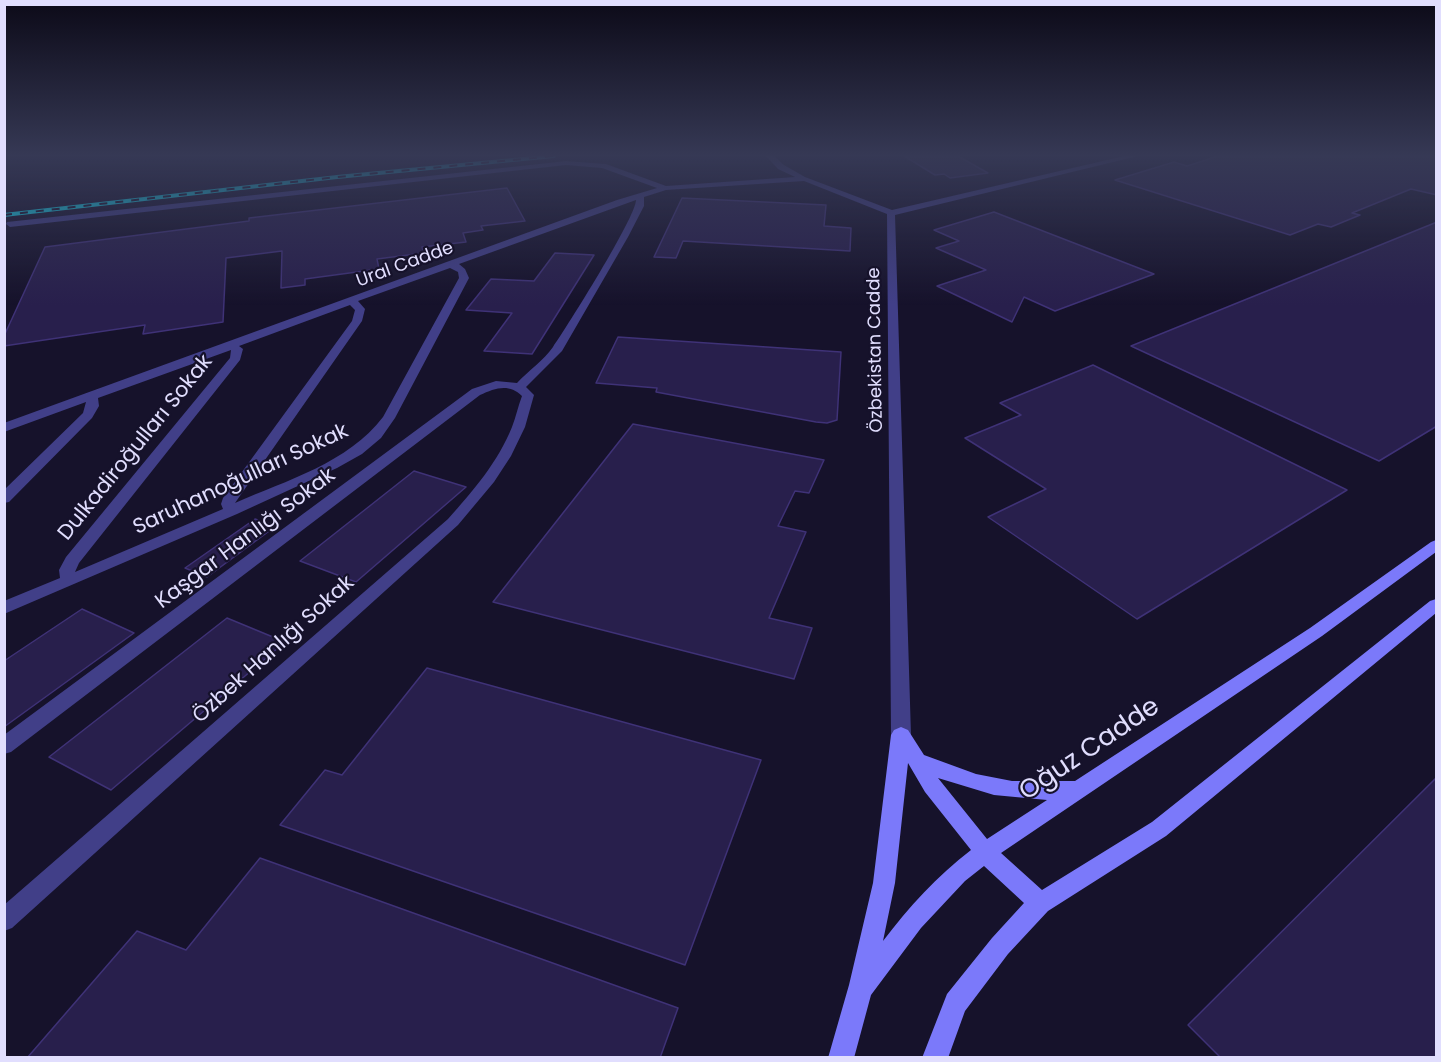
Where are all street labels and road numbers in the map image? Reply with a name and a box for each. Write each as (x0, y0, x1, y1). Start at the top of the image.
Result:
street label: Ural Cadde (353, 237, 457, 293)
street label: Özbekistan Cadde (864, 267, 888, 433)
street label: Dulkadiroğulları Sokak (53, 350, 219, 546)
street label: Saruhanoğulları Sokak (129, 419, 353, 541)
street label: Kaşgar Hanlığı Sokak (151, 463, 341, 615)
street label: Özbek Hanlığı Sokak (188, 571, 360, 729)
street label: Oğuz Cadde (1014, 692, 1166, 808)

